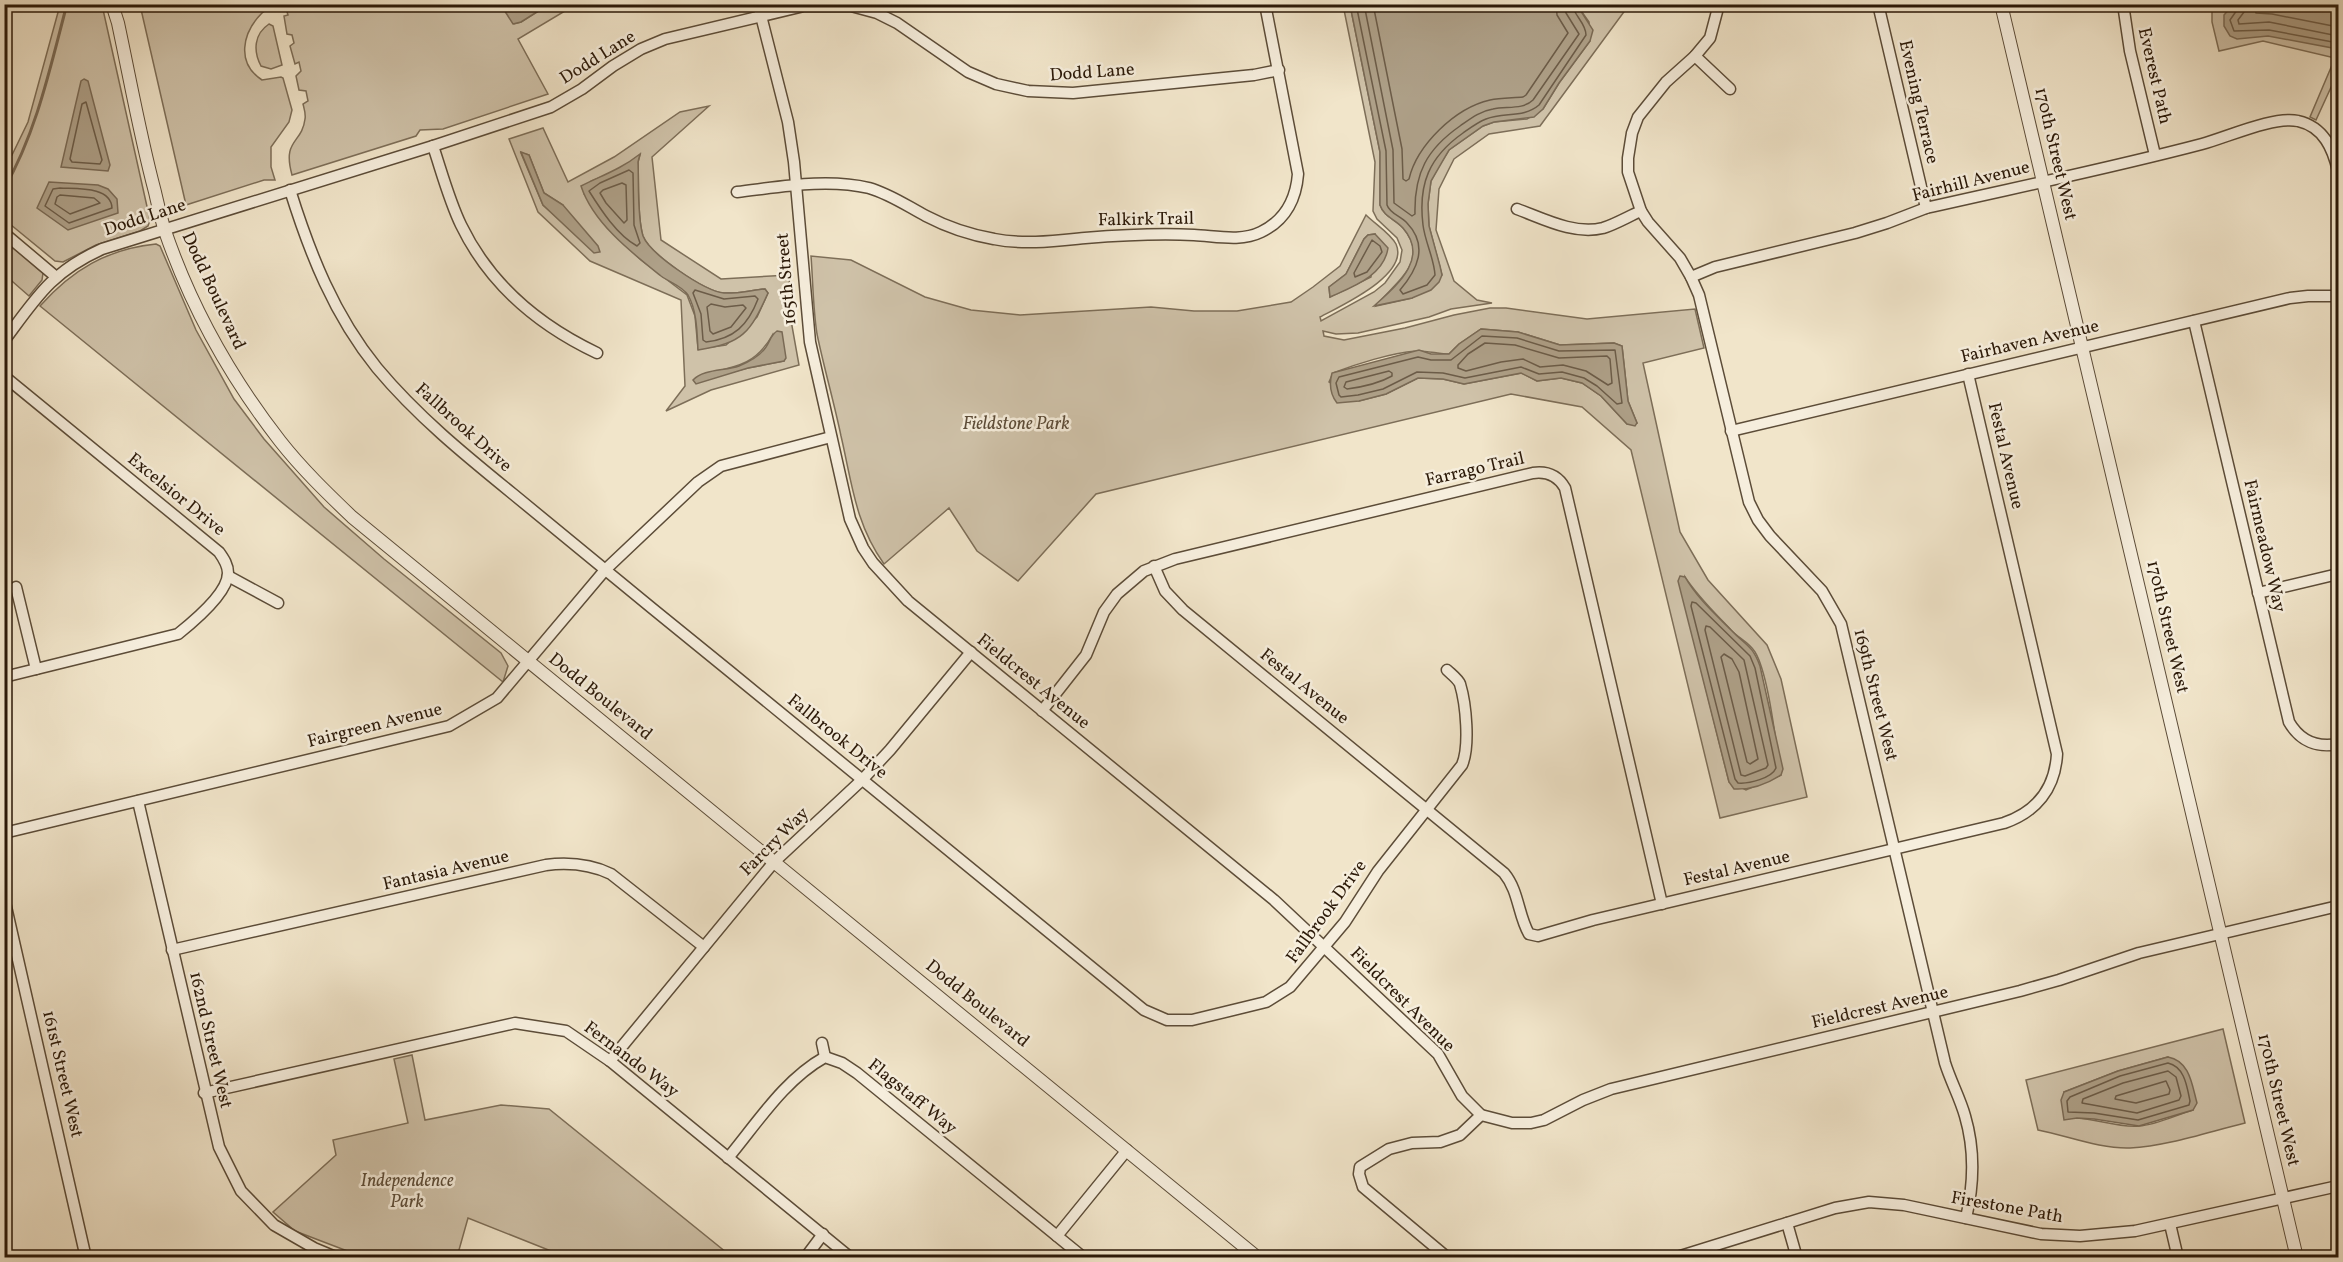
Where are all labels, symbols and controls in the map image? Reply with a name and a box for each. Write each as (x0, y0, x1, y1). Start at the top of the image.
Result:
street label: Dodd Lane (555, 25, 641, 91)
street label: Everest Path (2131, 25, 2177, 127)
street label: Evening Terrace (1892, 38, 1944, 166)
street label: Dodd Lane (1049, 58, 1135, 88)
street label: 170th Street West (2028, 85, 2082, 223)
street label: Fairhill Avenue (1910, 155, 2032, 209)
street label: Dodd Lane (101, 193, 189, 243)
street label: Falkirk Trail (1098, 207, 1194, 233)
street label: Dodd Boulevard (175, 228, 251, 354)
street label: 165th Street (771, 232, 803, 326)
street label: Fairhaven Avenue (1958, 314, 2102, 370)
street label: Fallbrook Drive (409, 378, 517, 478)
street label: Festal Avenue (1981, 400, 2029, 512)
park label: Fieldstone Park (962, 412, 1070, 437)
street label: Farrago Trail (1423, 446, 1527, 494)
street label: Excelsior Drive (122, 448, 230, 542)
street label: Fairmeadow Way (2237, 477, 2291, 615)
street label: 170th Street West (2140, 558, 2194, 696)
street label: 169th Street West (1846, 626, 1904, 764)
street label: Fieldcrest Avenue (971, 628, 1095, 736)
street label: Festal Avenue (1254, 643, 1354, 731)
street label: Dodd Boulevard (543, 647, 657, 747)
street label: Fallbrook Drive (781, 689, 893, 785)
street label: Fairgreen Avenue (305, 697, 445, 755)
street label: Farcry Way (735, 802, 815, 882)
street label: Fantasia Avenue (380, 844, 512, 898)
street label: Festal Avenue (1681, 845, 1793, 893)
street label: Fallbrook Drive (1281, 855, 1373, 969)
street label: Fieldcrest Avenue (1344, 942, 1460, 1058)
street label: Dodd Boulevard (920, 954, 1034, 1054)
street label: 162nd Street West (182, 969, 238, 1111)
street label: Fieldcrest Avenue (1809, 980, 1951, 1036)
street label: 161st Street West (35, 1008, 89, 1140)
street label: Fernando Way (578, 1016, 684, 1104)
street label: 170th Street West (2251, 1031, 2305, 1169)
street label: Flagstaff Way (862, 1053, 962, 1141)
park label: Independence Park (361, 1169, 454, 1215)
street label: Firestone Path (1949, 1186, 2065, 1230)

